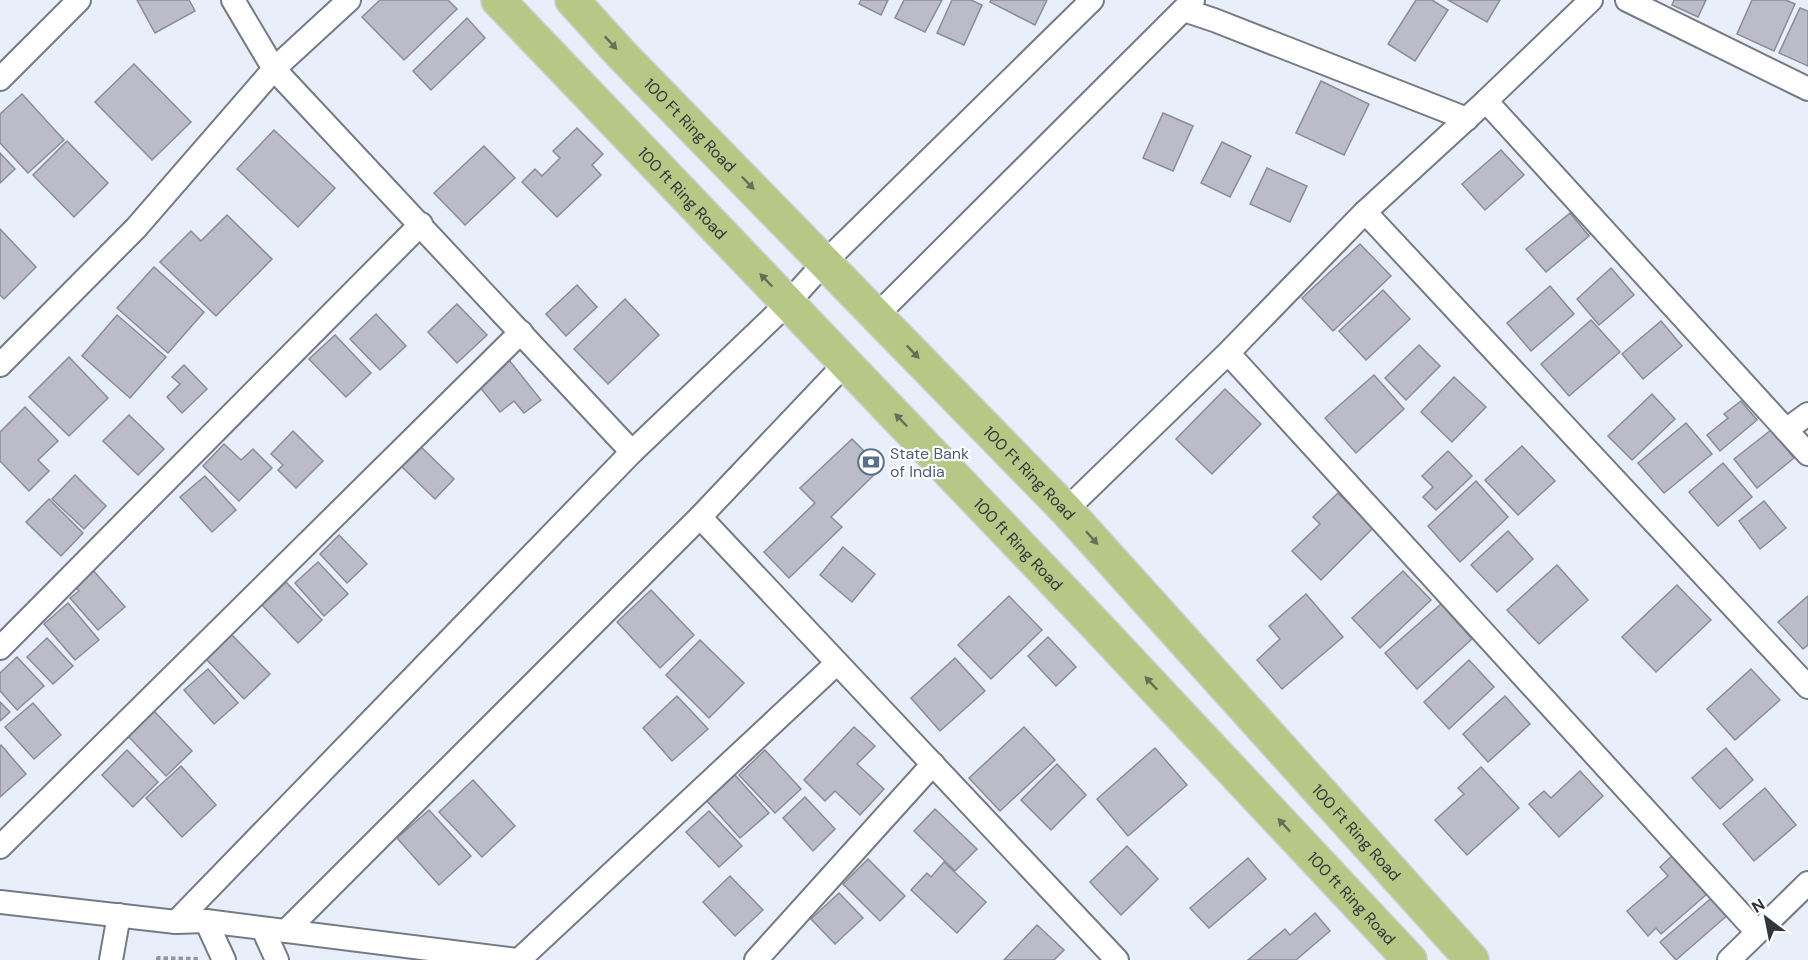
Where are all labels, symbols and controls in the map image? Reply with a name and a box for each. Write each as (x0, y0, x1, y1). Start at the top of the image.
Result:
one-way arrow (604, 36, 618, 50)
street label: 100 Ft Ring Road (639, 74, 740, 177)
street label: 100 ft Ring Road (633, 143, 731, 244)
one-way arrow (740, 175, 754, 189)
one-way arrow (759, 273, 773, 287)
one-way arrow (906, 345, 920, 360)
one-way arrow (894, 414, 908, 428)
street label: 100 Ft Ring Road (979, 422, 1080, 524)
place label: State Bank of India (890, 443, 969, 482)
bank icon: State Bank of India (856, 447, 886, 477)
street label: 100 ft Ring Road (969, 494, 1067, 595)
one-way arrow (1085, 531, 1099, 546)
one-way arrow (1145, 676, 1158, 691)
street label: 100 Ft Ring Road (1307, 780, 1405, 885)
one-way arrow (1277, 818, 1291, 833)
street label: 100 ft Ring Road (1303, 847, 1400, 949)
north arrow (1736, 888, 1796, 948)
text: N (1748, 894, 1769, 918)

